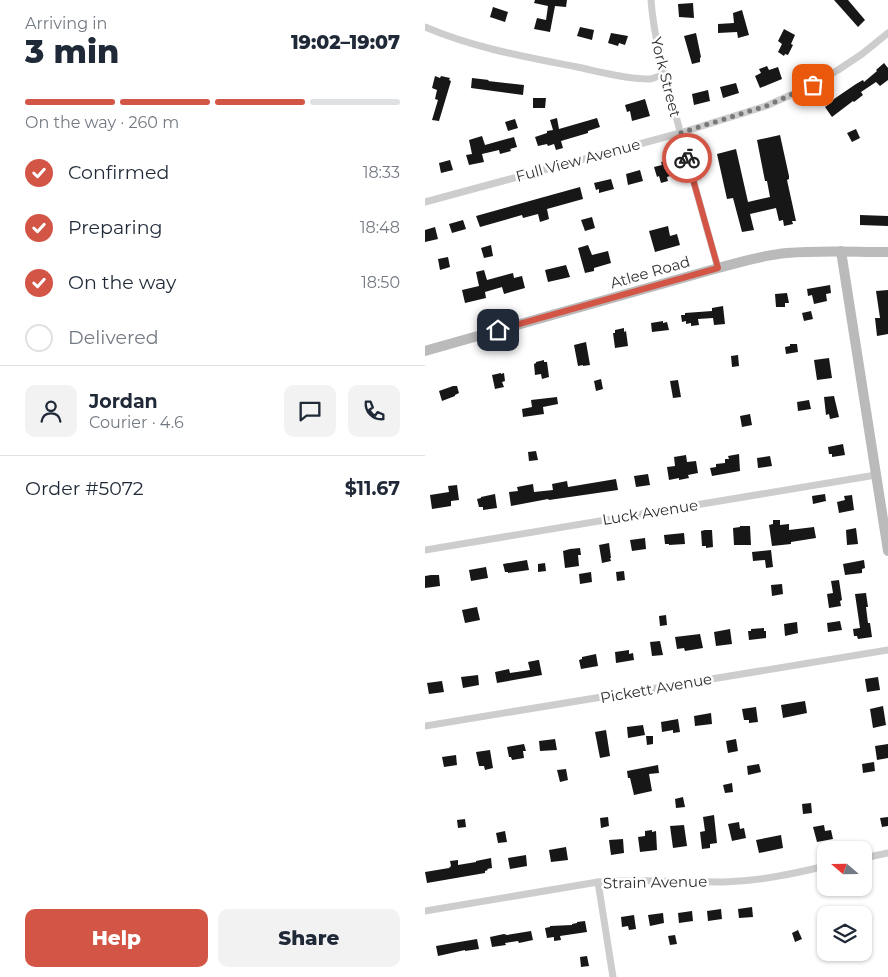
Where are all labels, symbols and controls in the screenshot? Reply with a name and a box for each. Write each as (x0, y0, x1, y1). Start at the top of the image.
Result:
text: Arriving in (25, 14, 107, 33)
text: 19:02–19:07 (291, 31, 400, 54)
text: 3 min (25, 32, 119, 71)
street label: York Street (647, 35, 685, 119)
pin (792, 64, 834, 106)
icon: bag (799, 71, 827, 99)
text: On the way · 260 m (25, 113, 179, 132)
courier (662, 133, 712, 183)
street label: Full View Avenue (514, 134, 642, 186)
icon: bike (673, 144, 701, 172)
icon: check (25, 159, 53, 187)
text: Confirmed (68, 161, 169, 184)
text: 18:33 (363, 163, 400, 182)
icon: check (25, 214, 53, 242)
text: Preparing (68, 216, 163, 239)
text: 18:48 (360, 218, 400, 237)
street label: Atlee Road (608, 252, 692, 292)
icon: check (25, 269, 53, 297)
text: On the way (68, 271, 176, 294)
text: 18:50 (361, 273, 400, 292)
pin (477, 309, 519, 351)
icon: home (484, 316, 512, 344)
text: Delivered (68, 326, 159, 349)
button: person (25, 385, 77, 437)
button: chat (284, 385, 336, 437)
button: phone (348, 385, 400, 437)
text: Jordan (89, 390, 158, 413)
text: Courier · 4.6 (89, 413, 184, 432)
text: Order #5072 (25, 477, 144, 500)
text: $11.67 (345, 477, 400, 500)
street label: Luck Avenue (601, 495, 699, 529)
street label: Pickett Avenue (599, 669, 713, 707)
north arrow (817, 841, 873, 896)
map controls (817, 841, 872, 961)
street label: Strain Avenue (603, 872, 707, 892)
button: layers (817, 906, 872, 961)
button: Help (25, 909, 208, 967)
button: Share (218, 909, 400, 967)

